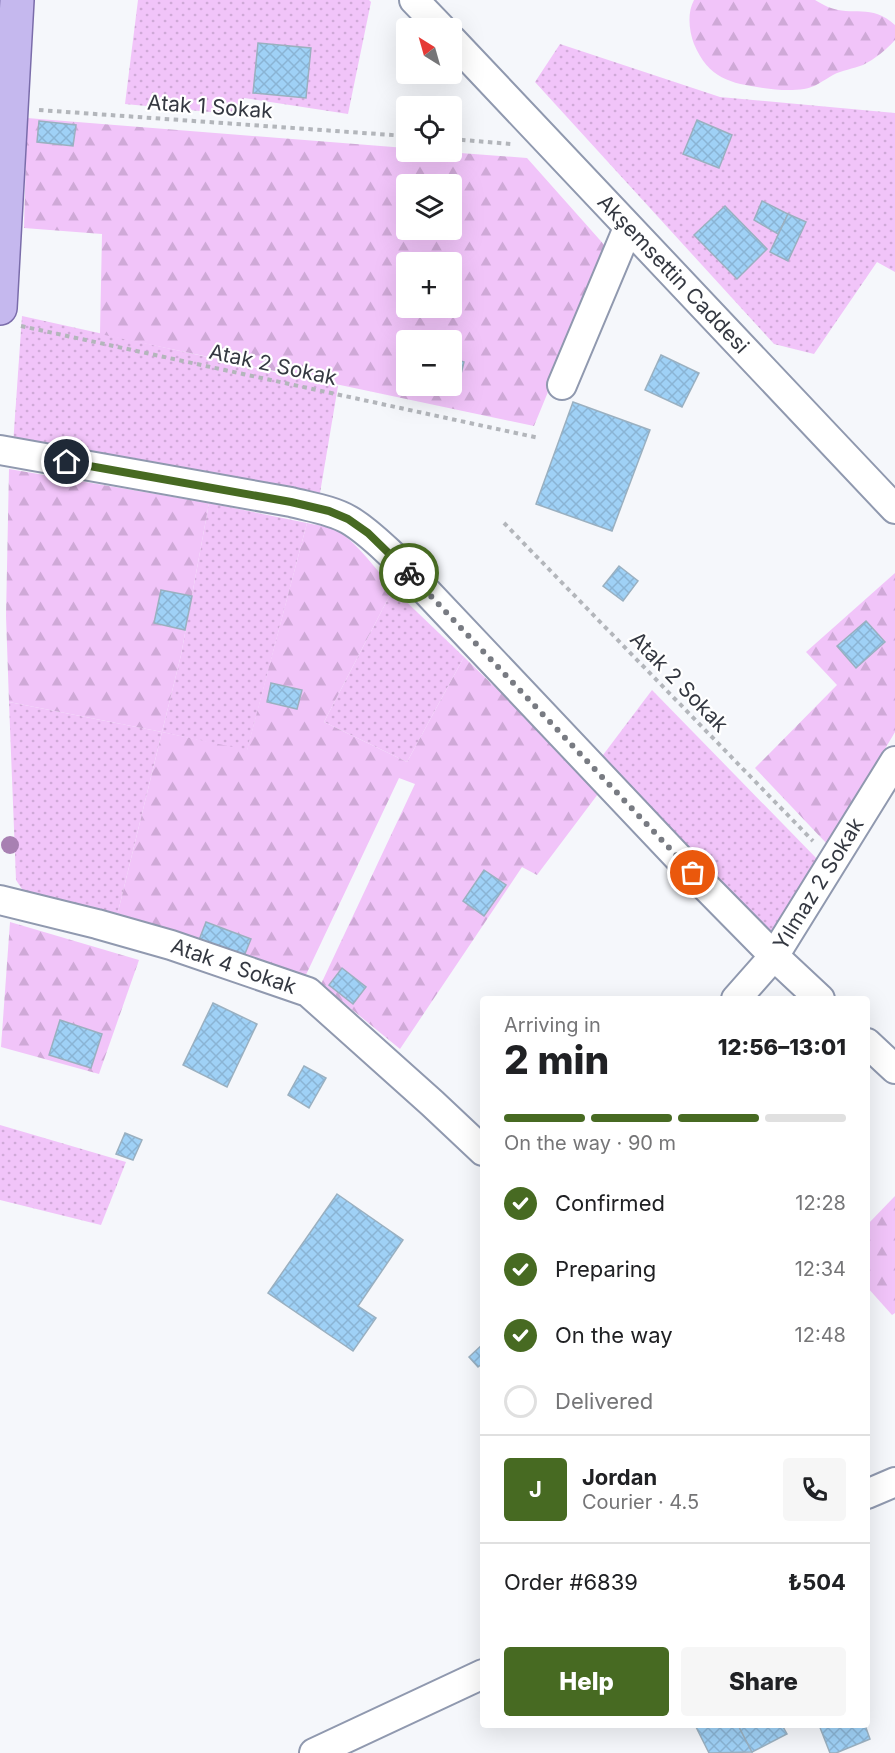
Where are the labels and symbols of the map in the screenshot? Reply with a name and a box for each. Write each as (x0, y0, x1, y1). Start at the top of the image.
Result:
north arrow (396, 18, 462, 84)
street label: Atak 1 Sokak (146, 90, 274, 123)
street label: Akşemsettin Caddesi (593, 189, 754, 358)
street label: Atak 2 Sokak (207, 339, 340, 390)
pin (41, 436, 92, 487)
courier (379, 543, 439, 603)
street label: Atak 2 Sokak (625, 626, 734, 737)
street label: Yılmaz 2 Sokak (768, 813, 869, 955)
pin (667, 847, 718, 898)
street label: Atak 4 Sokak (168, 933, 300, 999)

